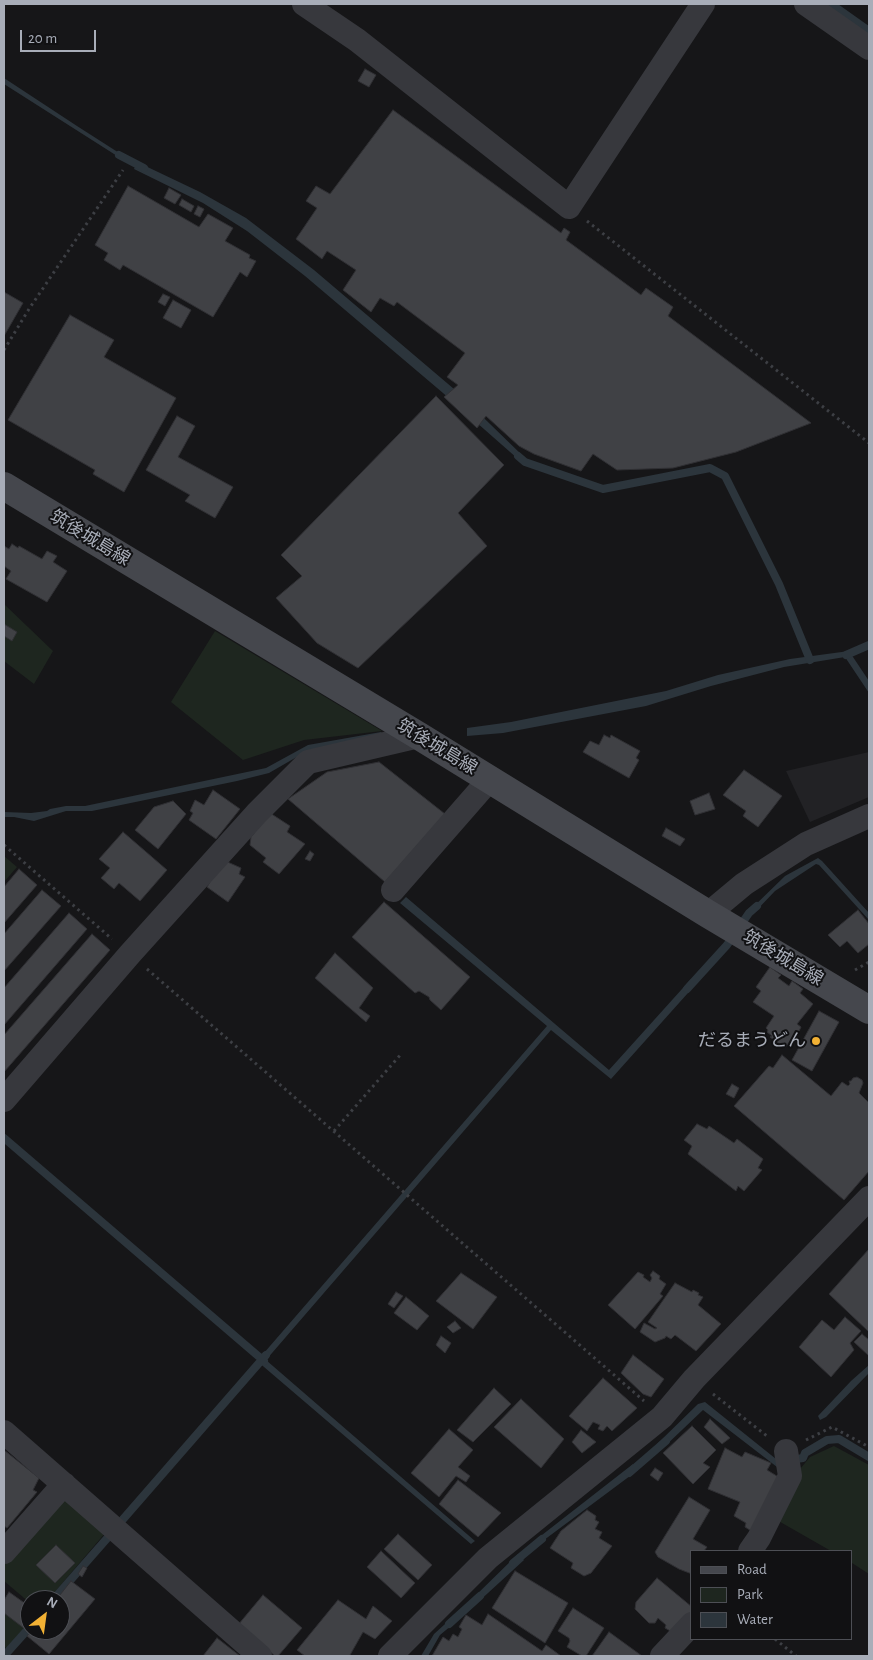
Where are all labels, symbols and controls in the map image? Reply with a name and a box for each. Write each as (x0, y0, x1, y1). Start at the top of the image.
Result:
scale bar (22, 20, 99, 52)
text: 20 m (28, 31, 57, 46)
street label: 筑後城島線 (46, 506, 134, 570)
street label: 筑後城島線 (393, 715, 481, 779)
street label: 筑後城島線 (739, 926, 827, 990)
place label: だるまうどん (698, 1030, 806, 1052)
marker: だるまうどん (810, 1035, 822, 1047)
legend (690, 1550, 853, 1640)
text: Road (737, 1562, 767, 1577)
text: Park (737, 1587, 763, 1602)
north arrow (20, 1590, 70, 1640)
text: N (44, 1594, 60, 1611)
text: Water (737, 1612, 773, 1627)

